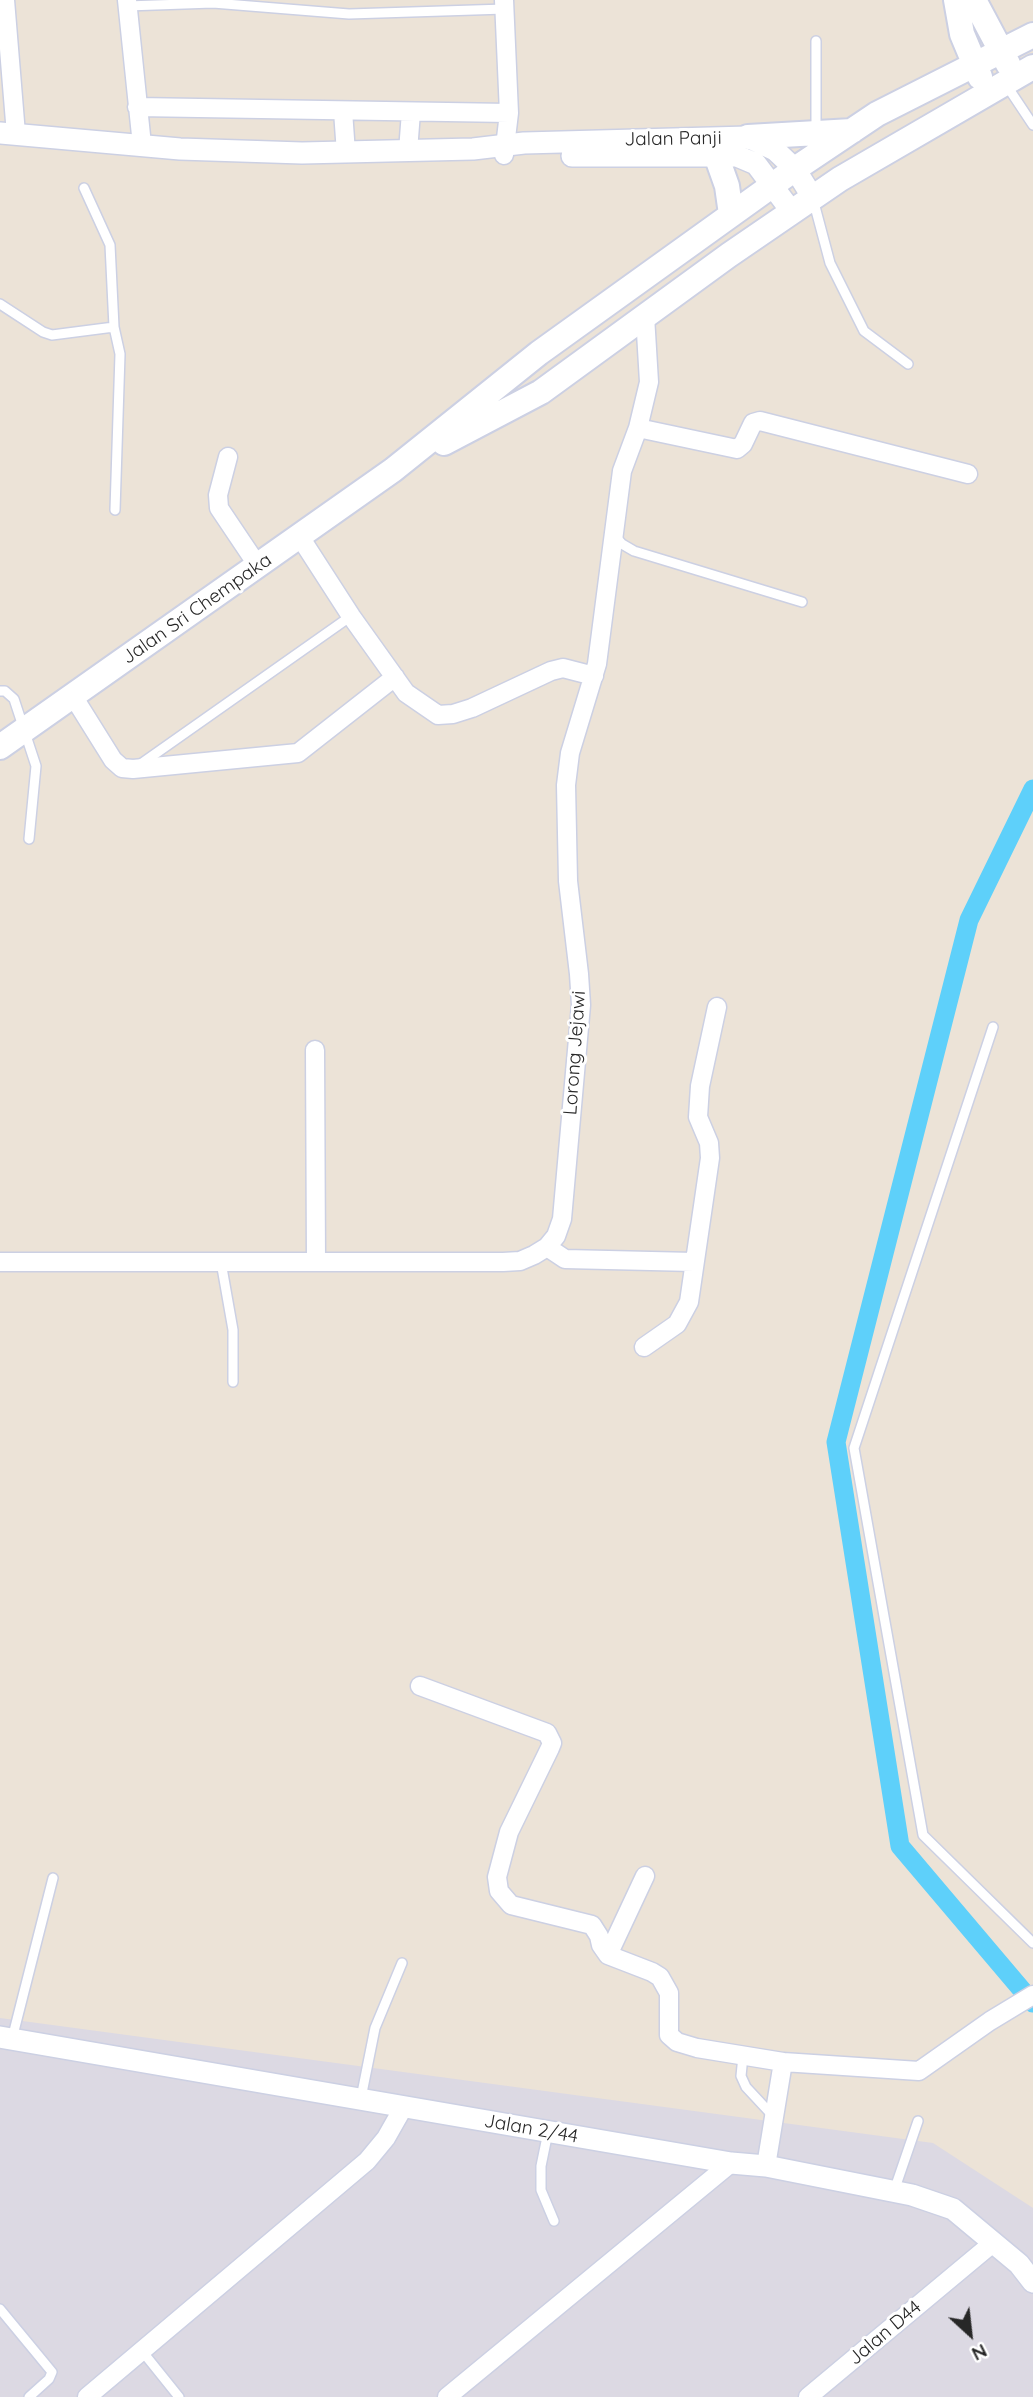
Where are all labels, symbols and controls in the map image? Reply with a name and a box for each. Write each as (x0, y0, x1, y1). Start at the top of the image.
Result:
street label: Jalan Panji (624, 127, 722, 151)
street label: Jalan Sri Chempaka (118, 549, 276, 669)
street label: Lorong Jejawi (559, 990, 591, 1116)
street label: Jalan 2/44 (482, 2110, 580, 2148)
street label: Jalan D44 (844, 2296, 926, 2370)
north arrow (935, 2299, 1005, 2369)
text: N (968, 2339, 991, 2367)

